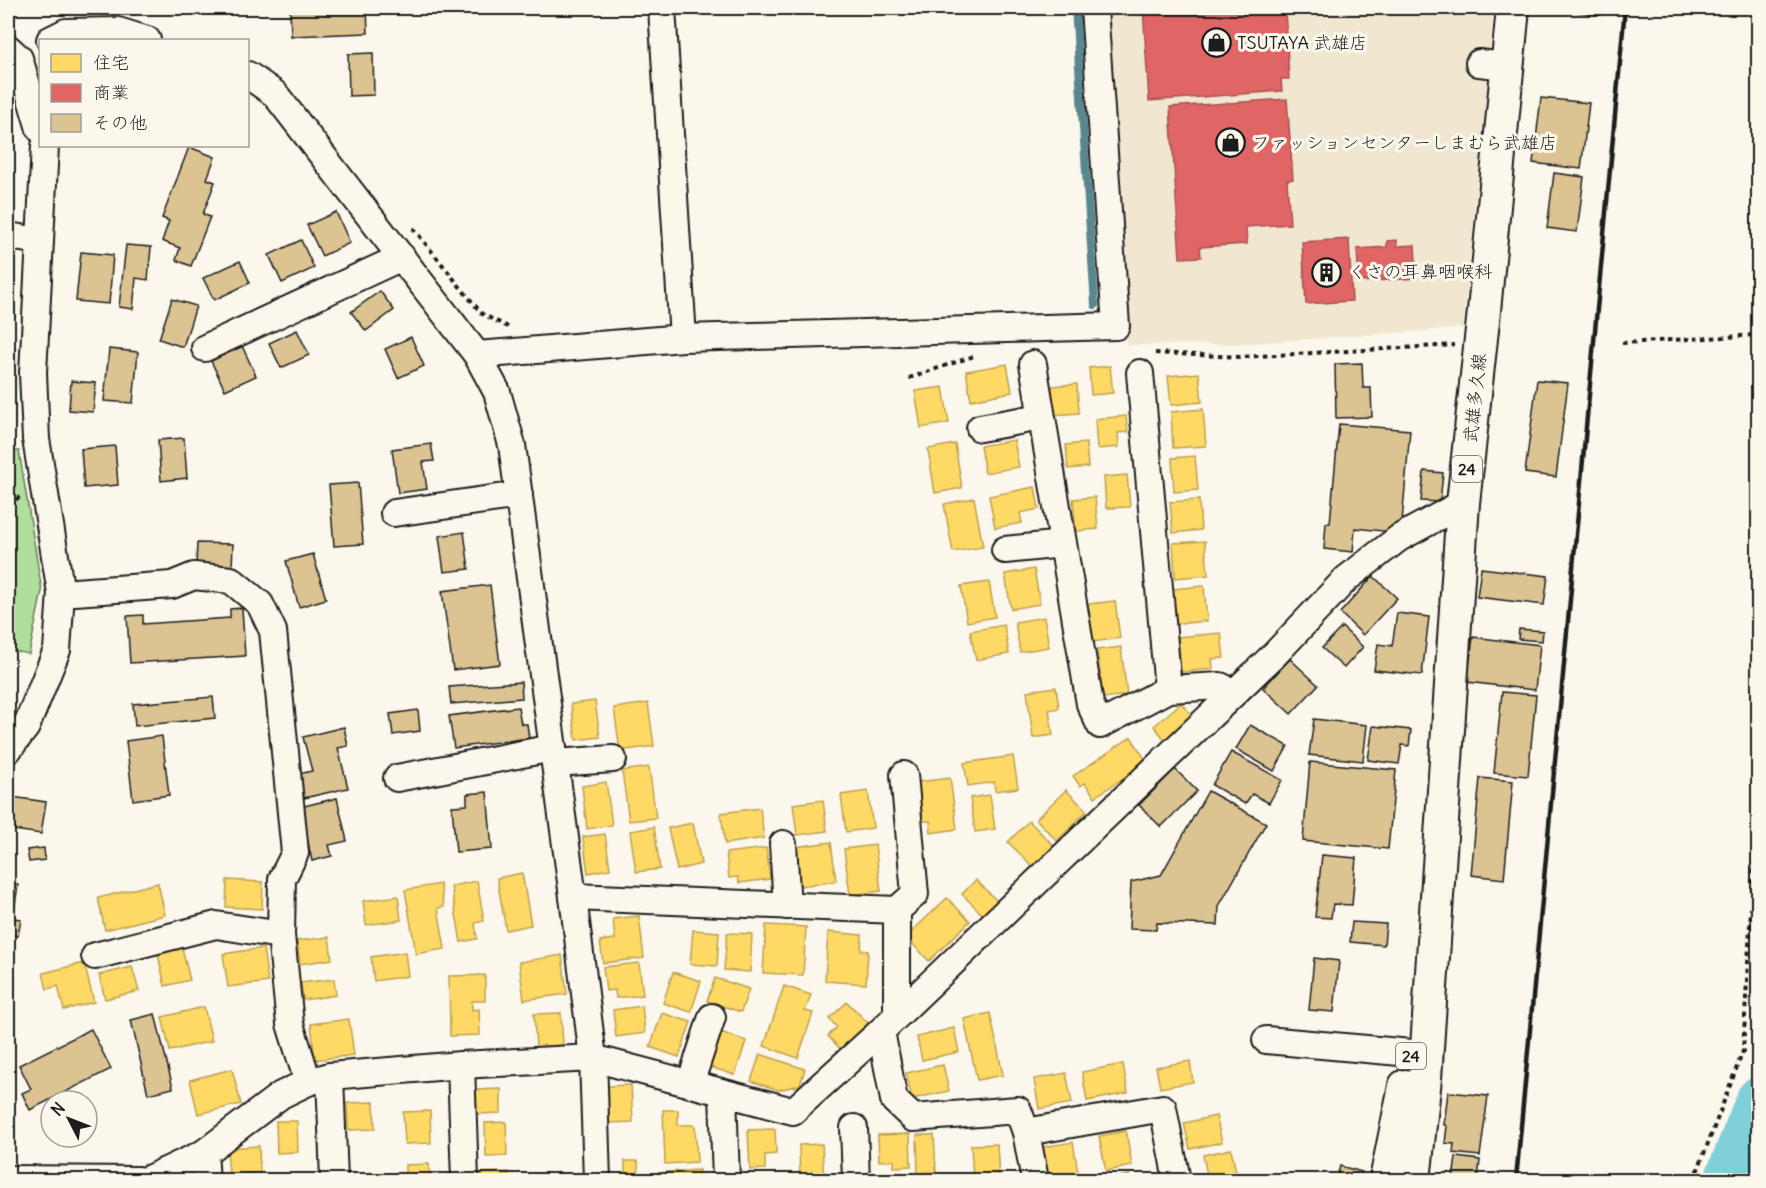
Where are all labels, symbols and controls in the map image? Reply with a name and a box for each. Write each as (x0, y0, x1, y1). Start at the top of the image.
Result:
shop icon: TSUTAYA 武雄店 (1200, 27, 1232, 59)
place label: TSUTAYA 武雄店 (1237, 31, 1367, 54)
legend (39, 39, 249, 147)
text: 住宅 (93, 51, 129, 74)
text: 商業 (93, 81, 129, 104)
text: その他 (93, 111, 147, 134)
shop icon: ファッションセンターしまむら武雄店 (1215, 127, 1247, 159)
place label: ファッションセンターしまむら武雄店 (1252, 131, 1557, 154)
building icon: くさの耳鼻咽喉科 (1311, 256, 1343, 288)
place label: くさの耳鼻咽喉科 (1348, 260, 1492, 283)
street label: 武雄多久線 (1458, 352, 1491, 444)
road number: 24 (1452, 456, 1482, 482)
road number: 24 (1396, 1043, 1426, 1069)
north arrow (39, 1089, 99, 1149)
text: N (47, 1098, 69, 1120)

